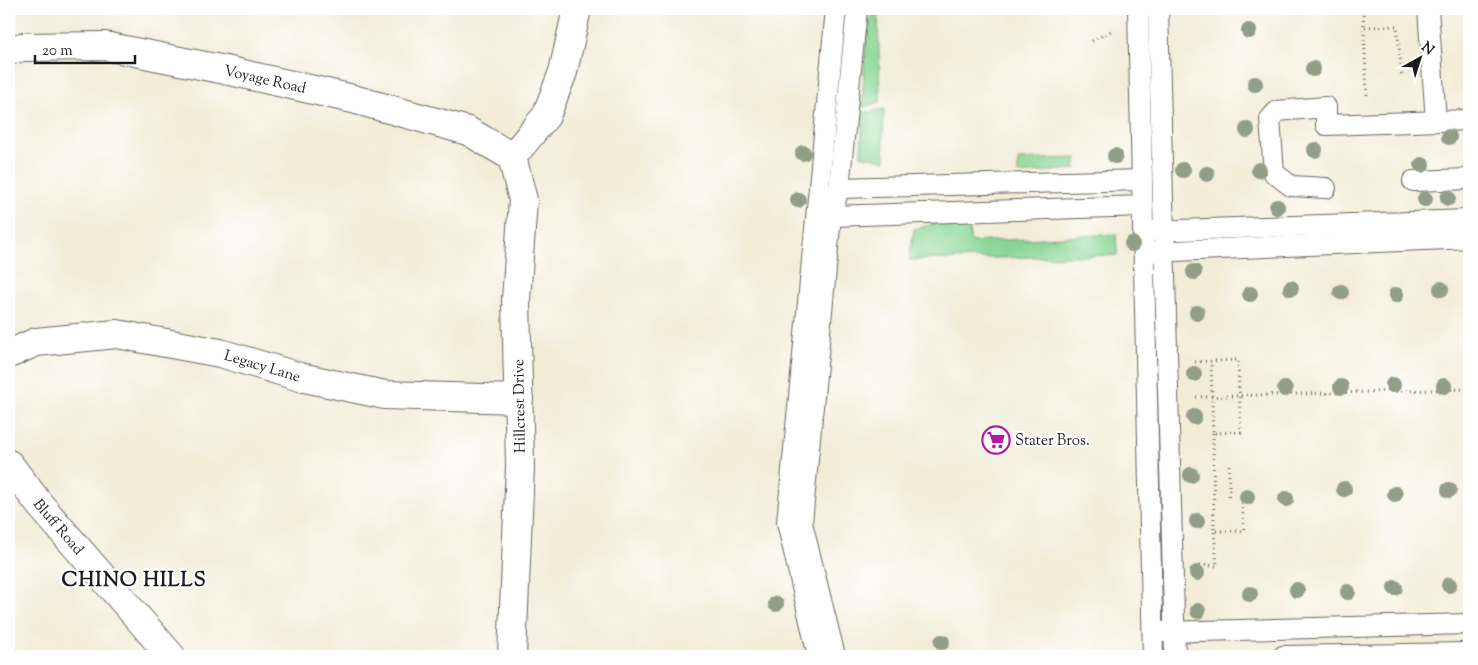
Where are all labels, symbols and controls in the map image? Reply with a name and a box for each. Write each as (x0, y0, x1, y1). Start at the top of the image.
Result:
scale bar (35, 32, 135, 64)
north arrow (1396, 32, 1446, 82)
text: N (1416, 38, 1438, 61)
text: 20 m (42, 41, 73, 62)
street label: Voyage Road (222, 61, 308, 100)
street label: Legacy Lane (221, 346, 303, 389)
street label: Hillcrest Drive (509, 359, 532, 453)
supermarket icon: Stater Bros. (981, 425, 1011, 455)
place label: Stater Bros. (1015, 431, 1090, 452)
street label: Bluff Road (27, 495, 88, 561)
district label: CHINO HILLS (61, 567, 207, 596)

